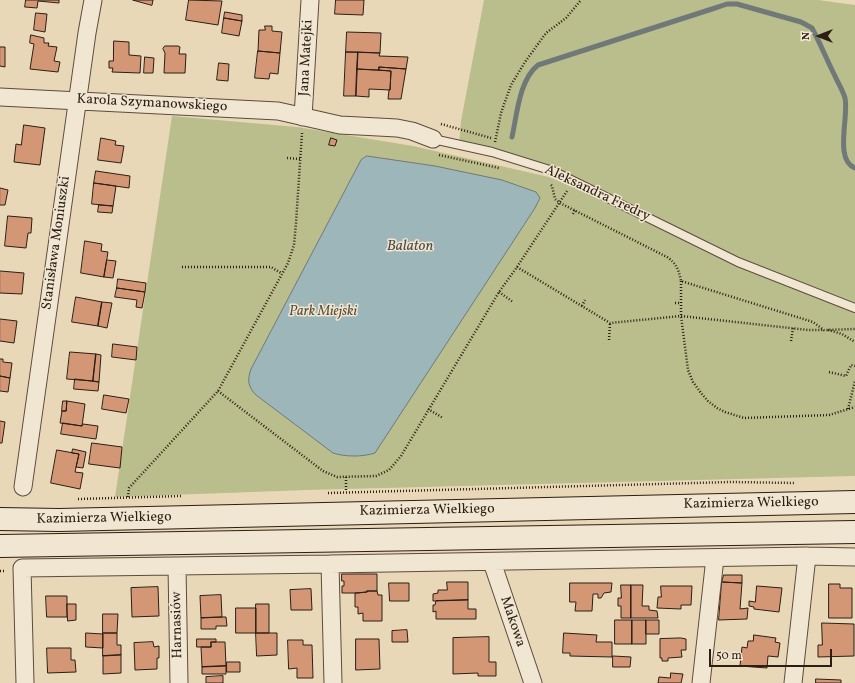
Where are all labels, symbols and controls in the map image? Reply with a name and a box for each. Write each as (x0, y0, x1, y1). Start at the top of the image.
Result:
north arrow (799, 16, 839, 56)
street label: Jana Matejki (297, 19, 317, 97)
text: N (799, 32, 814, 40)
street label: Karola Szymanowskiego (76, 92, 228, 116)
street label: Aleksandra Fredry (542, 162, 652, 226)
street label: Stanisława Moniuszki (39, 175, 75, 311)
water label: Balaton (387, 238, 433, 256)
park label: Park Miejski (289, 304, 357, 320)
street label: Kazimierza Wielkiego (683, 494, 819, 514)
street label: Kazimierza Wielkiego (359, 501, 495, 521)
street label: Kazimierza Wielkiego (36, 509, 172, 529)
street label: Harnasiów (169, 591, 187, 659)
street label: Makowa (496, 594, 528, 650)
scale bar (711, 641, 834, 667)
text: 50 m (716, 648, 742, 664)

